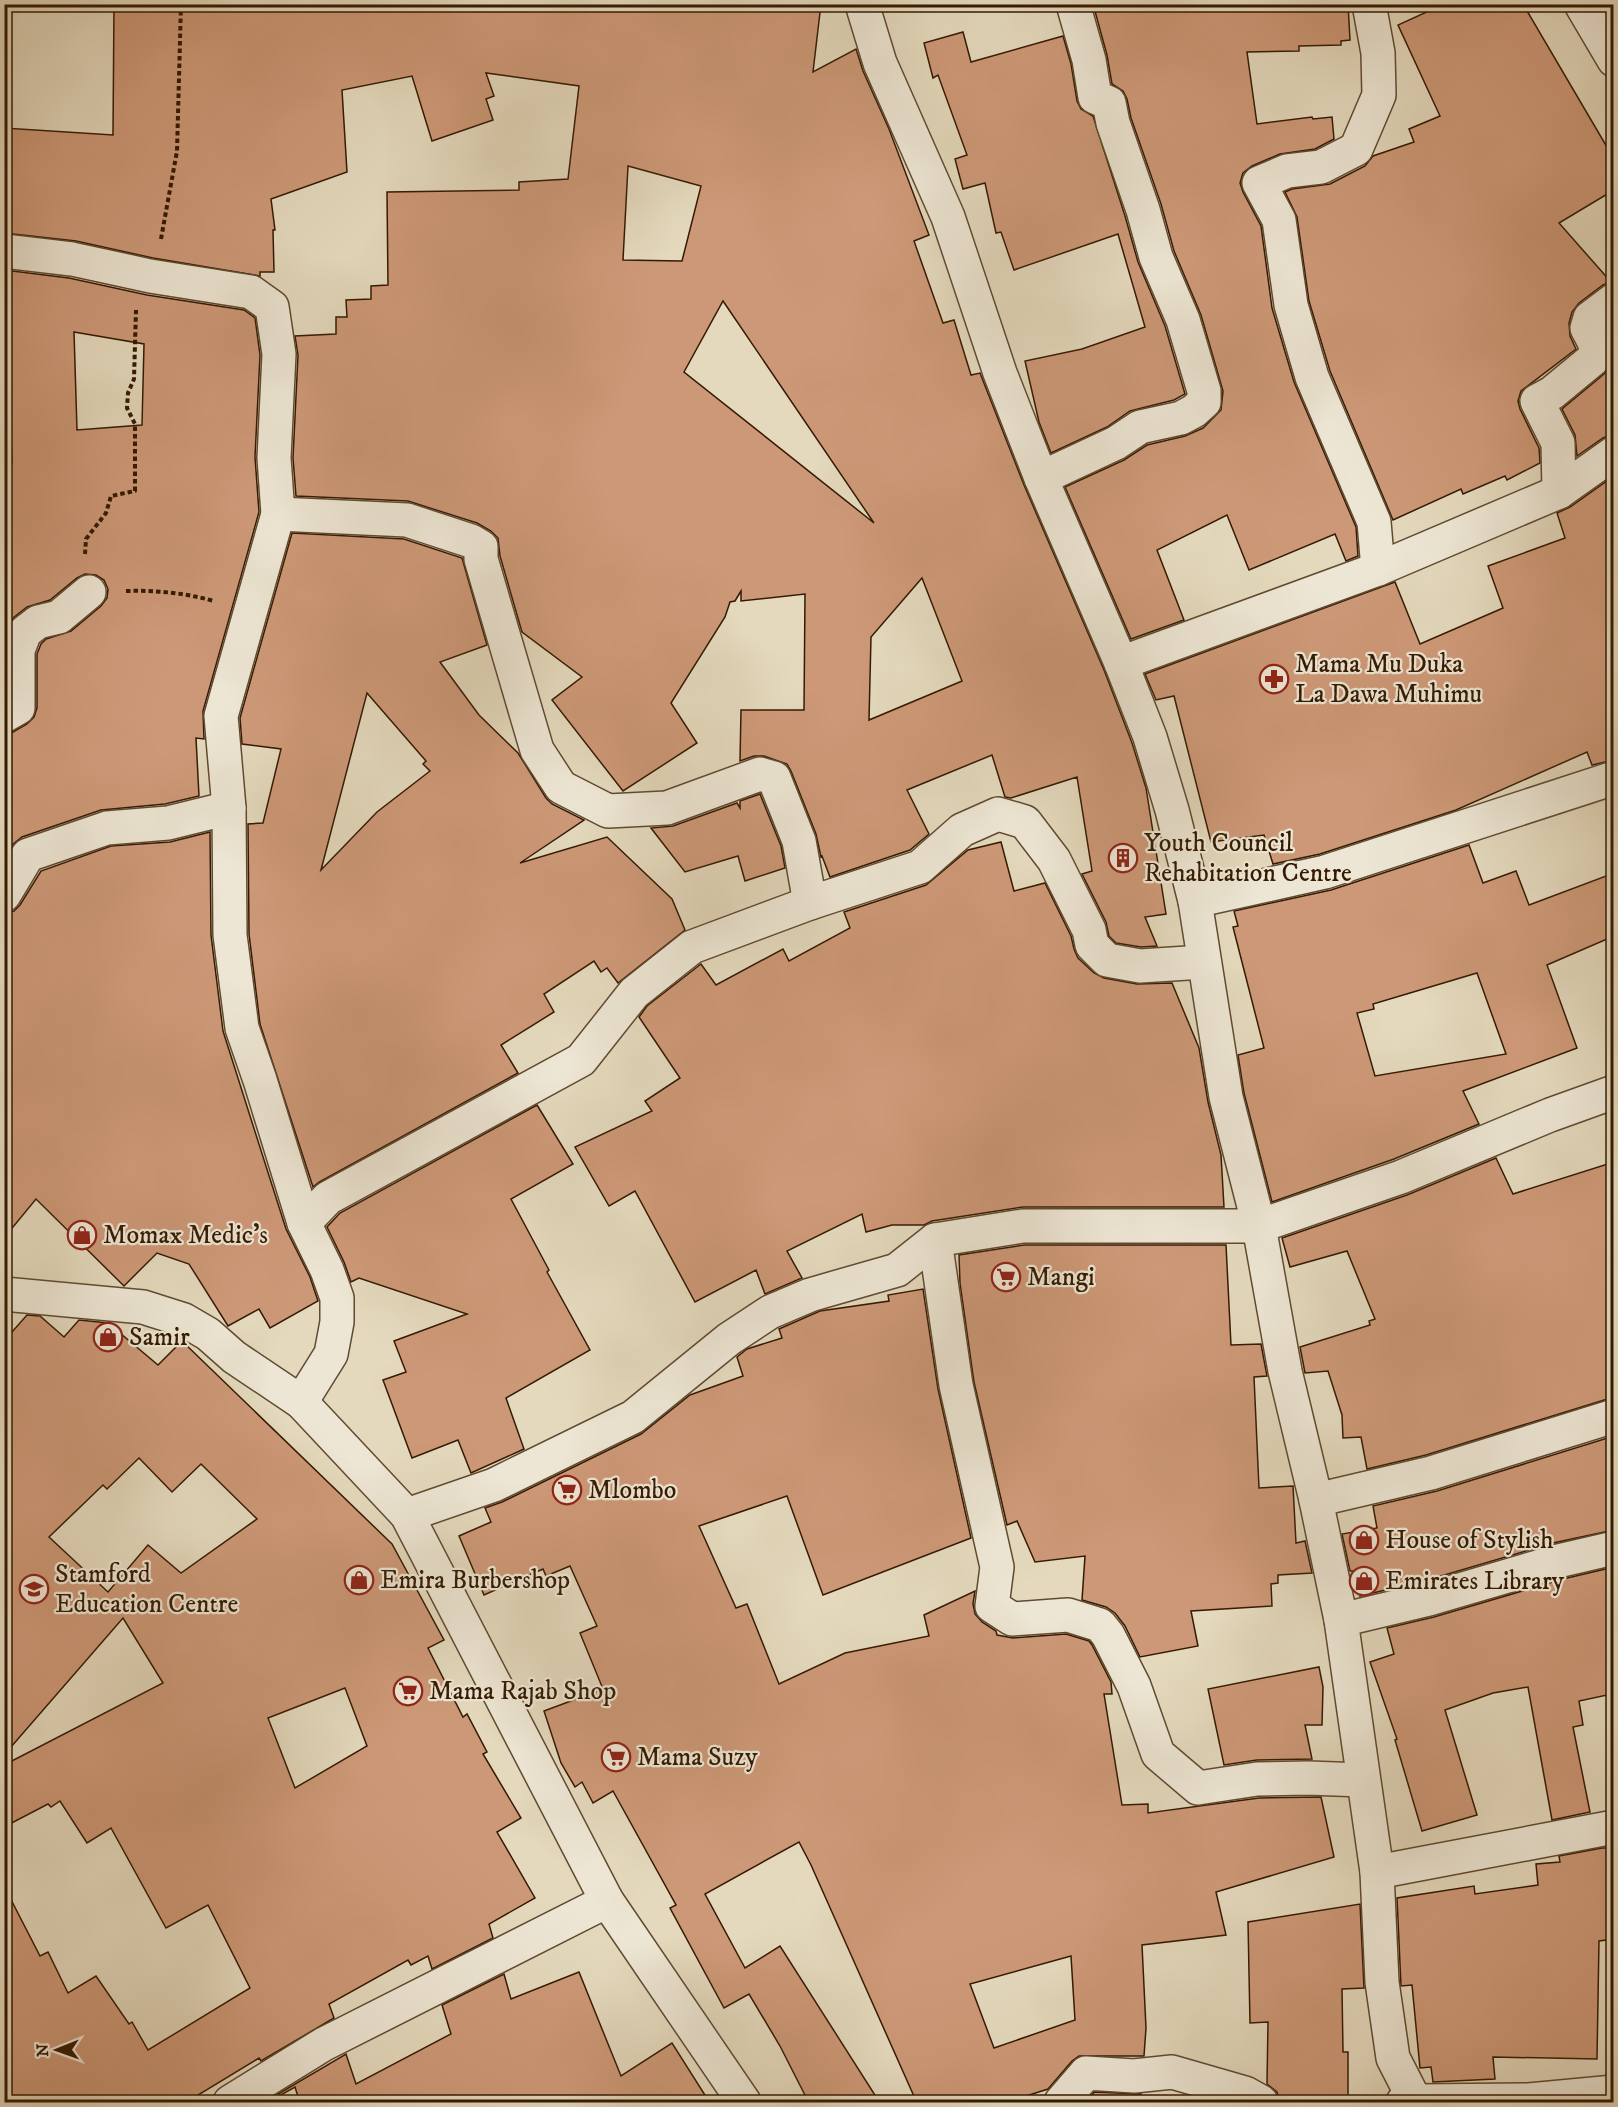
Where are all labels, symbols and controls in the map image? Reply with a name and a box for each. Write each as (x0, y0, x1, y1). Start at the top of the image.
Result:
place label: Mama Mu Duka La Dawa Muhimu (1295, 648, 1482, 711)
pharmacy icon: Mama Mu Duka La Dawa Muhimu (1258, 663, 1290, 695)
place label: Youth Council Rehabitation Centre (1144, 827, 1352, 890)
building icon: Youth Council Rehabitation Centre (1107, 842, 1139, 874)
shop icon: Momax Medic's (66, 1219, 98, 1251)
place label: Momax Medic's (103, 1219, 268, 1252)
supermarket icon: Mangi (990, 1261, 1022, 1293)
place label: Mangi (1027, 1261, 1095, 1294)
shop icon: Samir (92, 1321, 124, 1353)
place label: Samir (129, 1321, 190, 1354)
supermarket icon: Mlombo (551, 1474, 583, 1506)
place label: Mlombo (588, 1474, 676, 1507)
shop icon: House of Stylish (1348, 1524, 1380, 1556)
place label: House of Stylish (1385, 1524, 1554, 1557)
place label: Stamford Education Centre (55, 1558, 238, 1621)
shop icon: Emira Burbershop (343, 1564, 375, 1596)
place label: Emira Burbershop (380, 1564, 570, 1597)
shop icon: Emirates Library (1348, 1565, 1380, 1597)
place label: Emirates Library (1385, 1565, 1565, 1598)
school or university icon: Stamford Education Centre (18, 1573, 50, 1605)
supermarket icon: Mama Rajab Shop (392, 1675, 424, 1707)
place label: Mama Rajab Shop (429, 1675, 616, 1708)
supermarket icon: Mama Suzy (600, 1741, 632, 1773)
place label: Mama Suzy (637, 1741, 758, 1774)
north arrow (27, 2020, 87, 2080)
text: N (33, 2044, 53, 2057)

